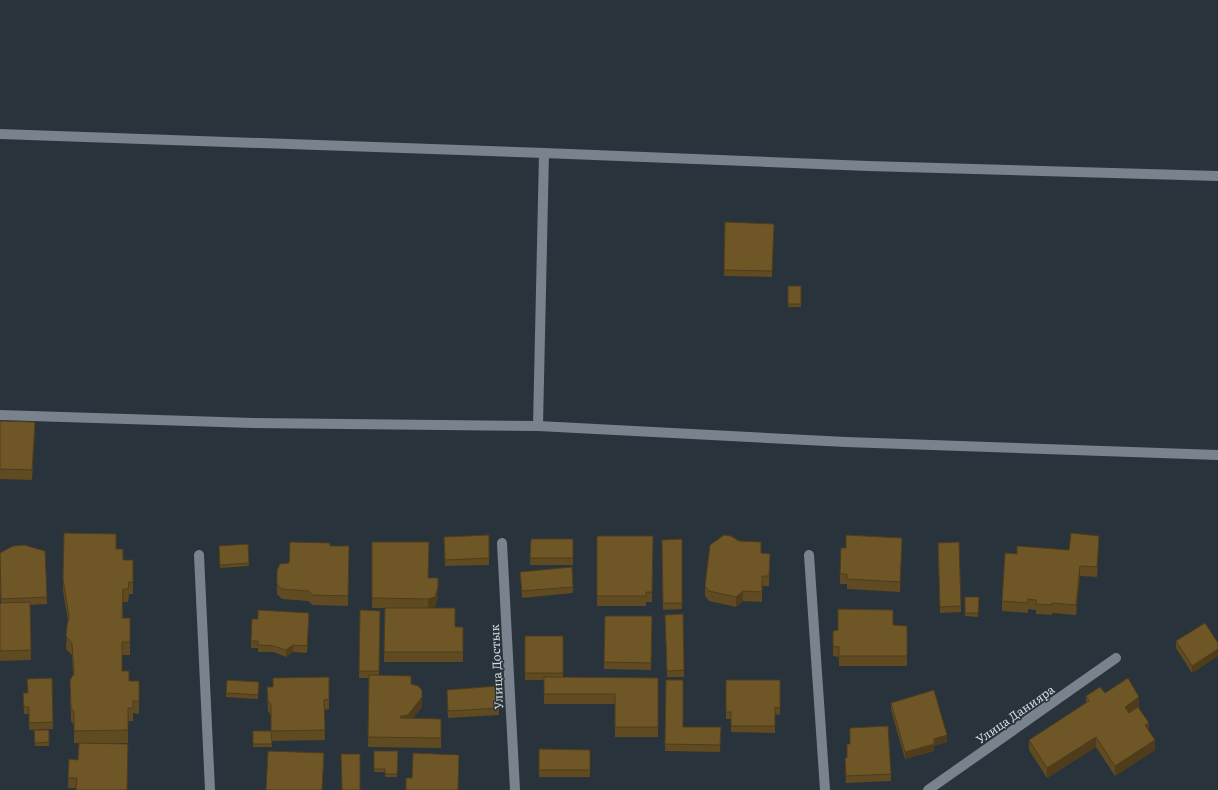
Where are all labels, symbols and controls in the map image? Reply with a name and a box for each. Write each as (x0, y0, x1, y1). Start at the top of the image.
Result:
street label: Улица Достык (485, 624, 507, 710)
street label: Улица Данияра (972, 680, 1058, 748)

